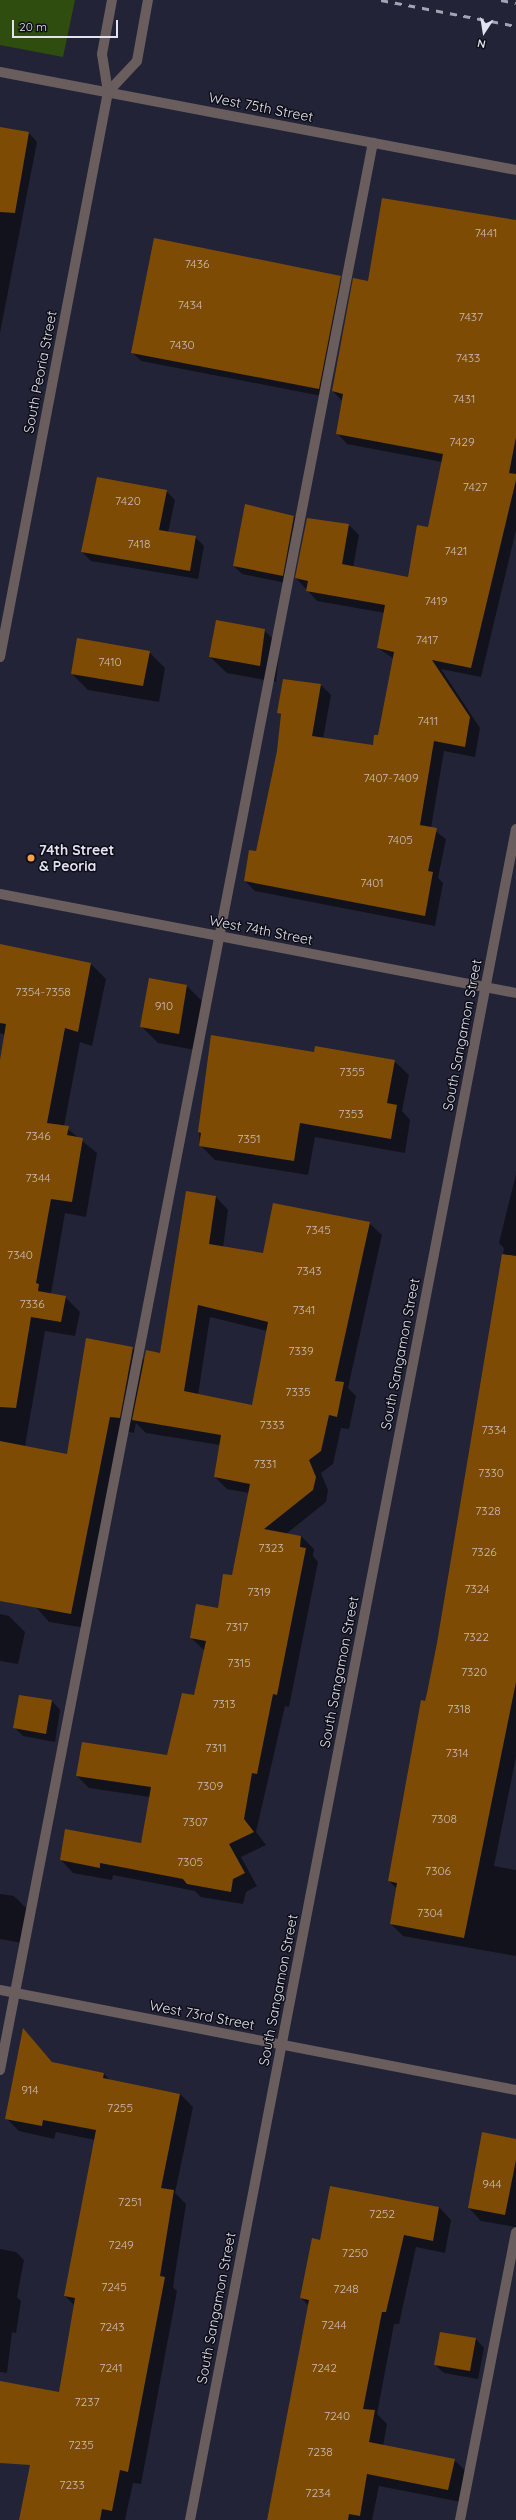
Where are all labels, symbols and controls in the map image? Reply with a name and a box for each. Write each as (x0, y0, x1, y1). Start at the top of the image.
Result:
scale bar (14, 12, 120, 38)
north arrow (464, 12, 504, 52)
text: 20 m (19, 19, 47, 34)
text: N (476, 36, 487, 51)
street label: West 75th Street (207, 89, 315, 125)
house number: 7441 (475, 226, 497, 240)
house number: 7436 (185, 257, 209, 271)
house number: 7434 (178, 298, 202, 312)
street label: South Peoria Street (20, 309, 60, 435)
house number: 7437 (459, 310, 483, 324)
house number: 7430 (169, 338, 195, 352)
house number: 7433 (456, 351, 480, 365)
house number: 7431 (453, 392, 475, 406)
house number: 7429 (449, 435, 475, 449)
house number: 7427 (463, 480, 487, 494)
house number: 7420 (115, 494, 141, 508)
house number: 7418 (128, 537, 150, 551)
house number: 7421 (444, 544, 468, 558)
house number: 7419 (424, 594, 448, 608)
house number: 7417 (416, 633, 438, 647)
house number: 7410 (98, 655, 122, 669)
house number: 7411 (418, 714, 438, 728)
house number: 7407-7409 (363, 771, 419, 785)
house number: 7405 (387, 833, 413, 847)
place label: 74th Street & Peoria (39, 842, 114, 874)
marker: 74th Street & Peoria (26, 853, 36, 863)
house number: 7401 (360, 876, 384, 890)
street label: West 74th Street (208, 912, 314, 948)
street label: South Sangamon Street (439, 958, 485, 1112)
house number: 7354-7358 (15, 985, 71, 999)
house number: 910 (155, 999, 173, 1013)
house number: 7355 (339, 1065, 365, 1079)
house number: 7353 (338, 1107, 364, 1121)
house number: 7346 (25, 1129, 51, 1143)
house number: 7351 (237, 1132, 261, 1146)
house number: 7344 (25, 1171, 51, 1185)
house number: 7345 (305, 1223, 331, 1237)
house number: 7340 (7, 1248, 33, 1262)
house number: 7343 (296, 1264, 322, 1278)
street label: South Sangamon Street (377, 1277, 423, 1431)
house number: 7336 (19, 1297, 45, 1311)
house number: 7341 (292, 1303, 316, 1317)
house number: 7339 (288, 1344, 314, 1358)
house number: 7335 (285, 1385, 311, 1399)
house number: 7333 (259, 1418, 285, 1432)
house number: 7334 (481, 1423, 507, 1437)
house number: 7331 (253, 1457, 277, 1471)
house number: 7330 (478, 1466, 504, 1480)
house number: 7328 (475, 1504, 501, 1518)
house number: 7323 (258, 1541, 284, 1555)
house number: 7326 (471, 1545, 497, 1559)
house number: 7324 (464, 1582, 490, 1596)
house number: 7319 (247, 1585, 271, 1599)
street label: South Sangamon Street (316, 1595, 362, 1749)
house number: 7317 (225, 1620, 249, 1634)
house number: 7322 (463, 1630, 489, 1644)
house number: 7315 (227, 1656, 251, 1670)
house number: 7320 (461, 1665, 487, 1679)
house number: 7313 (212, 1697, 236, 1711)
house number: 7318 (447, 1702, 471, 1716)
house number: 7311 (205, 1741, 227, 1755)
house number: 7314 (445, 1746, 469, 1760)
house number: 7309 (197, 1779, 223, 1793)
house number: 7308 (431, 1812, 457, 1826)
house number: 7307 (182, 1815, 208, 1829)
house number: 7305 (177, 1855, 203, 1869)
house number: 7306 (425, 1864, 451, 1878)
house number: 7304 (417, 1906, 443, 1920)
street label: South Sangamon Street (255, 1913, 301, 2067)
street label: West 73rd Street (148, 1997, 256, 2033)
house number: 914 (21, 2083, 39, 2097)
house number: 7255 (107, 2101, 133, 2115)
house number: 944 (482, 2177, 502, 2191)
house number: 7251 (118, 2195, 142, 2209)
house number: 7252 (369, 2207, 395, 2221)
street label: South Sangamon Street (193, 2231, 239, 2385)
house number: 7249 (108, 2238, 134, 2252)
house number: 7250 (342, 2246, 368, 2260)
house number: 7245 (101, 2280, 127, 2294)
house number: 7248 (333, 2282, 359, 2296)
house number: 7244 (321, 2318, 347, 2332)
house number: 7243 (99, 2320, 125, 2334)
house number: 7241 (99, 2361, 123, 2375)
house number: 7242 (311, 2361, 337, 2375)
house number: 7237 (74, 2395, 100, 2409)
house number: 7240 (324, 2409, 350, 2423)
house number: 7235 (68, 2438, 94, 2452)
house number: 7238 (307, 2445, 333, 2459)
house number: 7233 (59, 2478, 85, 2492)
house number: 7234 (305, 2486, 331, 2500)

